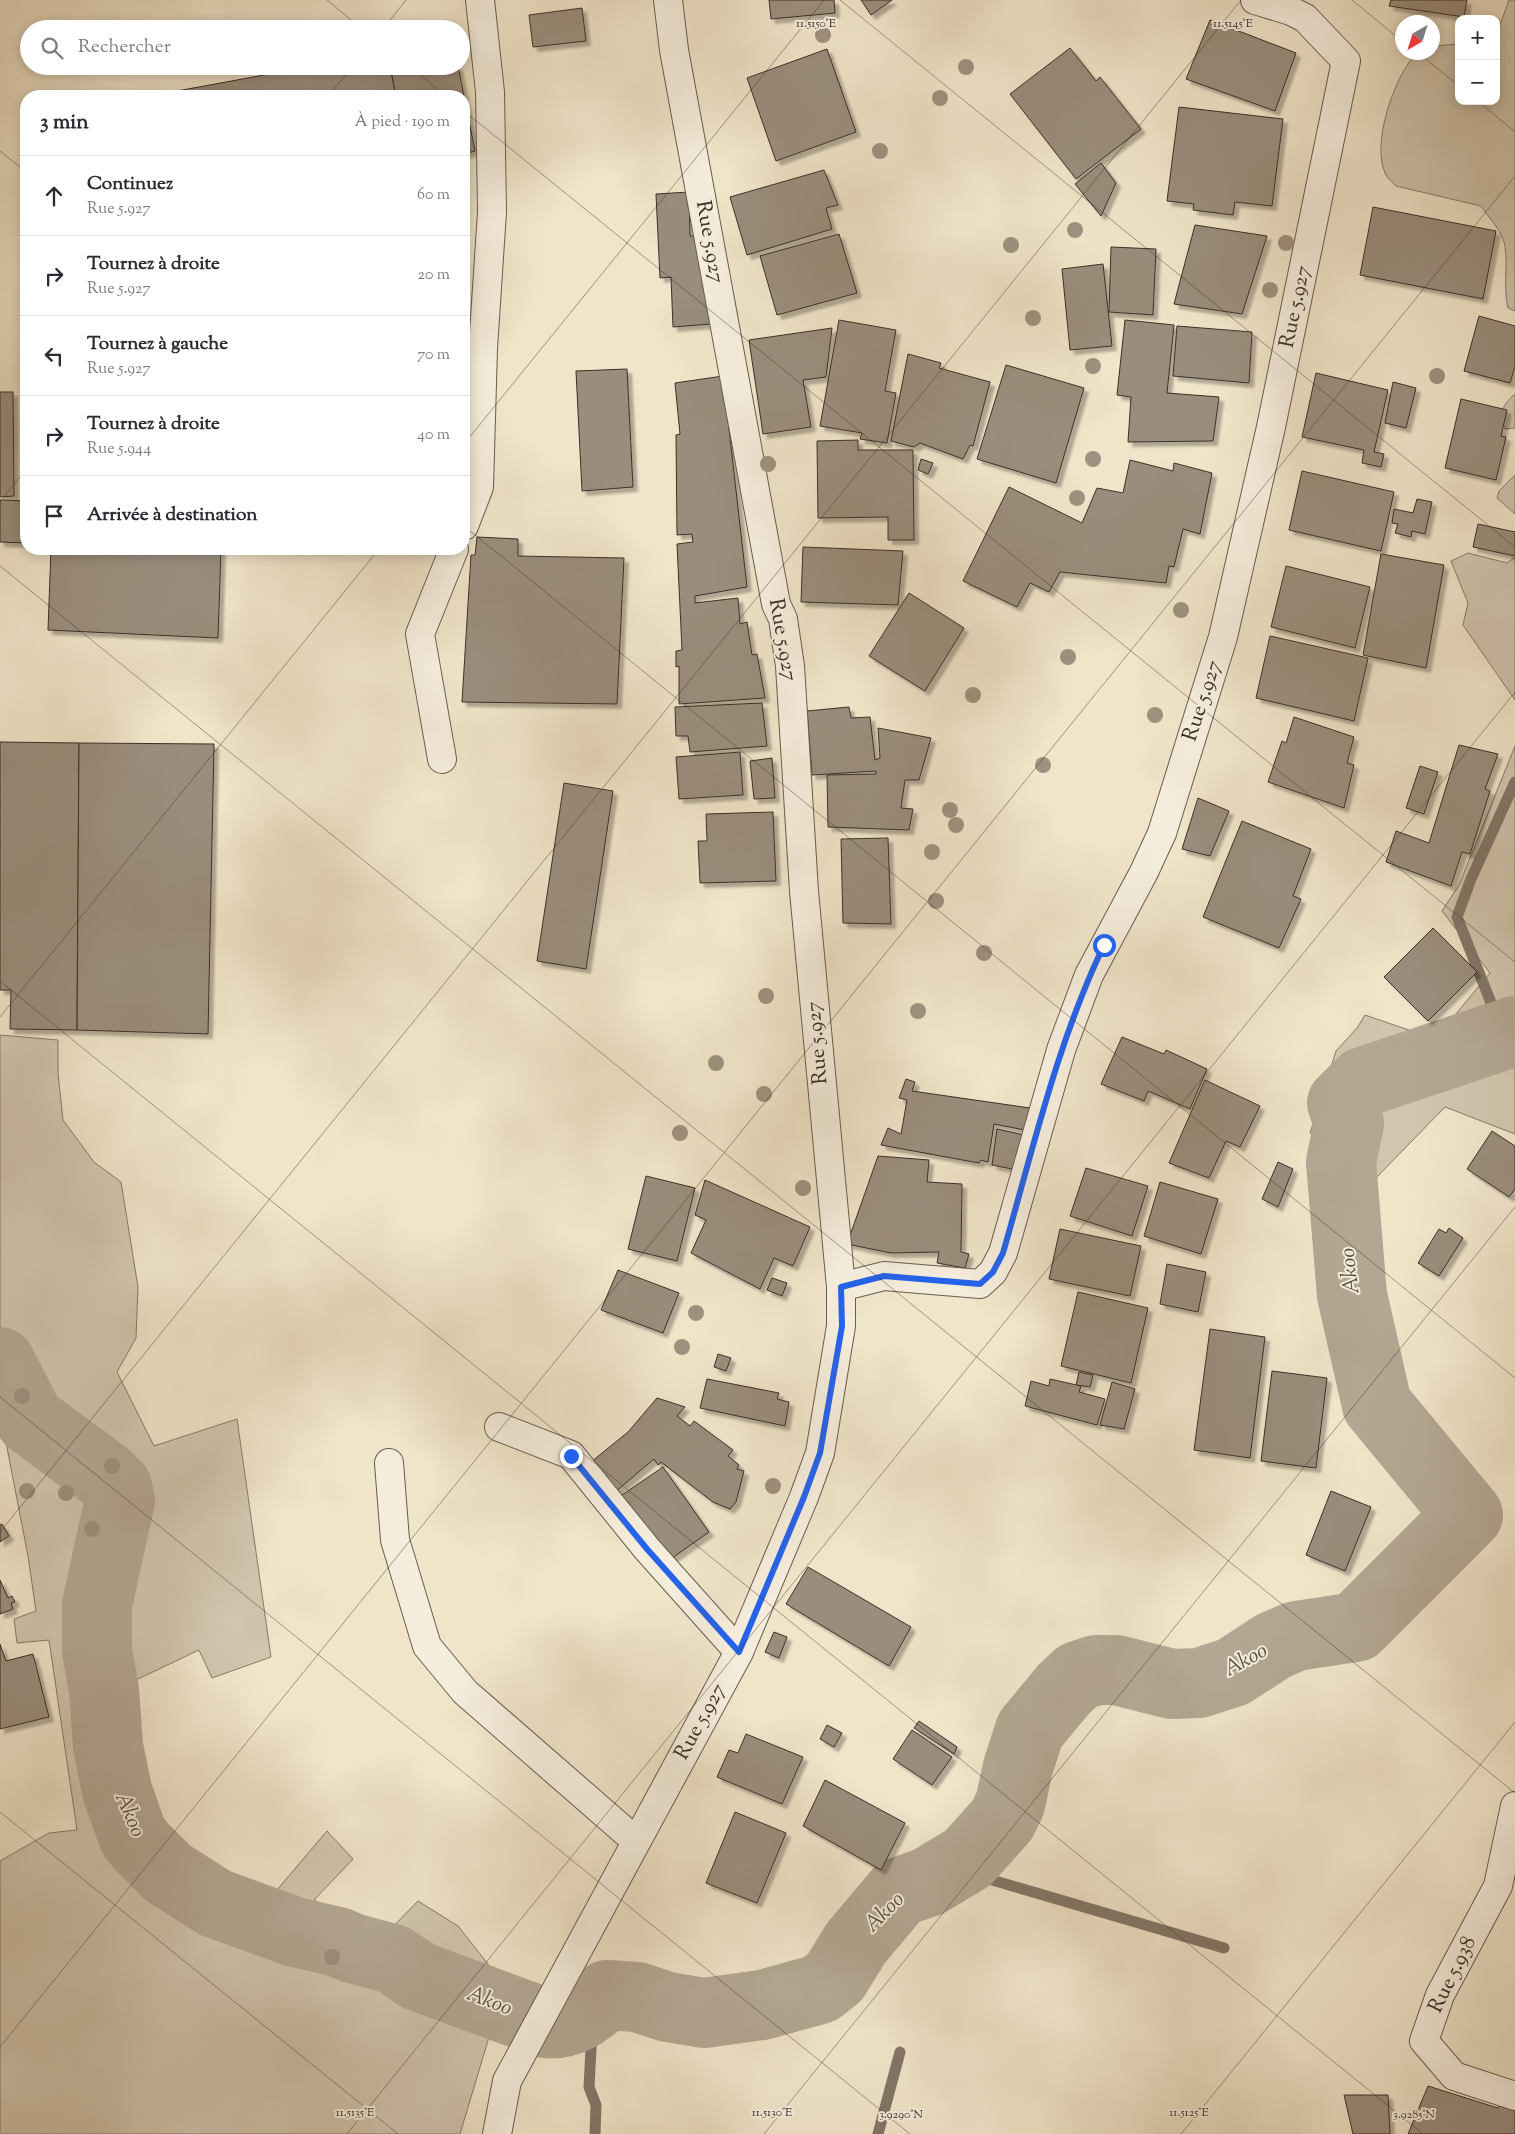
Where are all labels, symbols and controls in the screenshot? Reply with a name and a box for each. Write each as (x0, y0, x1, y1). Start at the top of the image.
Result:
text: 11.5150°E (796, 15, 837, 33)
text: 11.5145°E (1213, 15, 1254, 33)
north arrow (1395, 15, 1440, 60)
map controls (1455, 15, 1500, 105)
button: + (1455, 15, 1500, 60)
search box (20, 20, 470, 75)
icon: search (38, 34, 66, 62)
text: Rechercher (78, 34, 171, 61)
button: − (1455, 60, 1500, 105)
text: 3 min (40, 108, 89, 138)
text: À pied · 190 m (355, 111, 450, 134)
text: Continuez (87, 171, 173, 198)
icon: ahead (40, 182, 68, 210)
text: 60 m (417, 184, 450, 207)
text: Rue 5.927 (87, 198, 151, 221)
street label: Rue 5.927 (687, 198, 731, 286)
text: Tournez à droite (87, 251, 220, 278)
icon: right (40, 262, 68, 290)
street label: Rue 5.927 (1273, 263, 1319, 351)
text: 20 m (417, 264, 450, 287)
text: Rue 5.927 (87, 278, 151, 301)
text: Tournez à gauche (87, 331, 228, 358)
icon: left (40, 342, 68, 370)
text: 70 m (417, 344, 450, 367)
text: Rue 5.927 (87, 358, 151, 381)
text: Tournez à droite (87, 411, 220, 438)
icon: right (40, 422, 68, 450)
text: 40 m (417, 424, 450, 447)
text: Rue 5.944 (87, 438, 151, 461)
icon: arrive (40, 502, 68, 530)
text: Arrivée à destination (87, 502, 258, 529)
street label: Rue 5.927 (760, 596, 804, 684)
street label: Rue 5.927 (1176, 656, 1230, 745)
route start (1093, 934, 1116, 957)
street label: Rue 5.927 (799, 1000, 837, 1086)
water label: Akoo (1333, 1246, 1369, 1296)
route end (560, 1445, 583, 1468)
water label: Akoo (1218, 1636, 1274, 1686)
street label: Rue 5.927 (668, 1678, 735, 1766)
water label: Akoo (105, 1787, 153, 1843)
water label: Akoo (857, 1885, 913, 1941)
street label: Rue 5.938 (1422, 1932, 1484, 2018)
water label: Akoo (462, 1979, 517, 2025)
text: 11.5135°E (336, 2104, 375, 2122)
text: 11.5130°E (752, 2104, 793, 2122)
text: 11.5125°E (1169, 2104, 1209, 2122)
text: 3.9290°N (879, 2106, 923, 2124)
text: 3.9285°N (1393, 2106, 1435, 2124)

